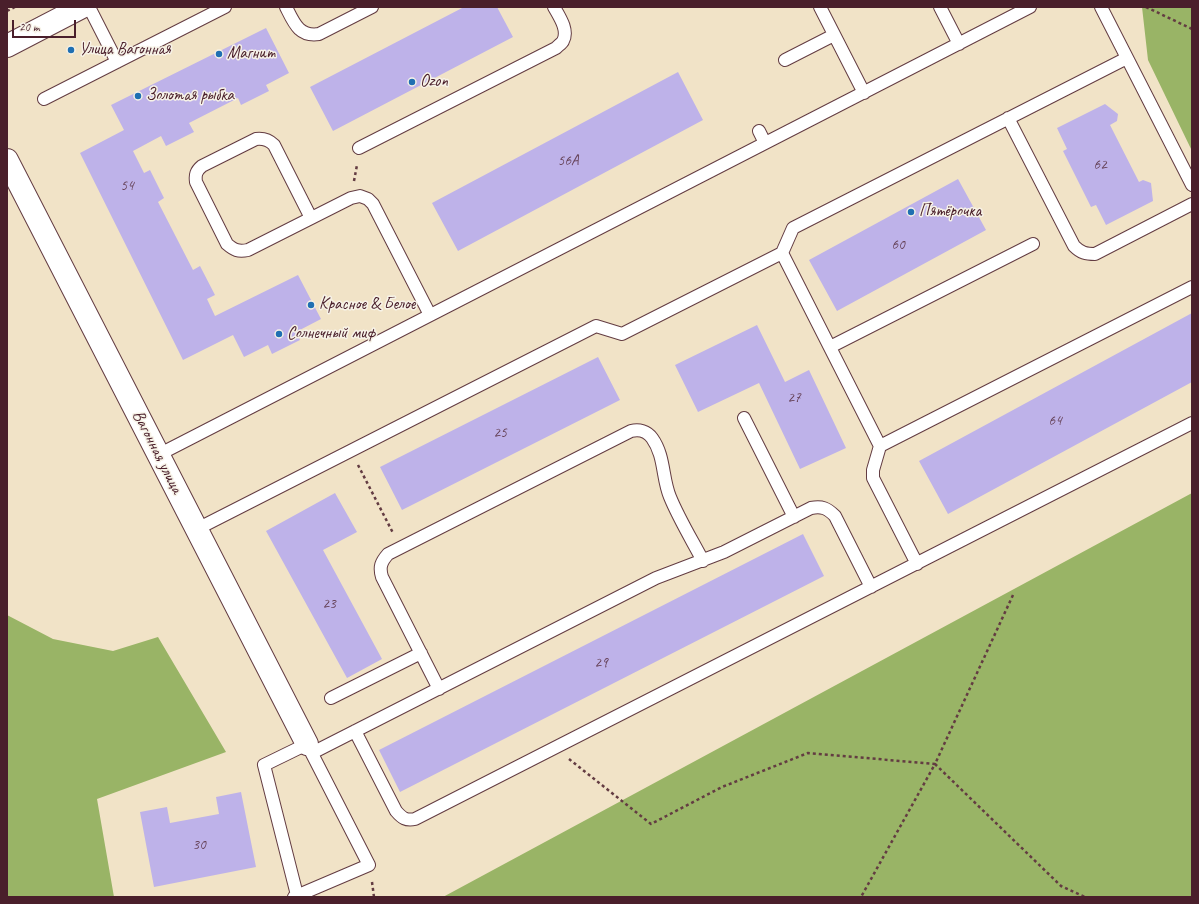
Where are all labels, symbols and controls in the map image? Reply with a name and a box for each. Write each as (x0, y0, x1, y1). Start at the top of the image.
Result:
scale bar (14, 12, 78, 38)
text: 20 m (19, 19, 39, 35)
place label: Улица Вагонная (79, 40, 171, 60)
place label: Магнит (227, 44, 275, 64)
marker: Улица Вагонная (66, 45, 76, 55)
marker: Магнит (214, 49, 224, 59)
place label: Ozon (420, 72, 448, 92)
marker: Ozon (407, 77, 417, 87)
place label: Золотая рыбка (146, 86, 234, 106)
marker: Золотая рыбка (133, 91, 143, 101)
house number: 56А (557, 152, 579, 170)
house number: 62 (1093, 156, 1107, 174)
house number: 54 (120, 177, 134, 195)
place label: Пятёрочка (919, 202, 981, 222)
marker: Пятёрочка (906, 207, 916, 217)
house number: 60 (891, 236, 905, 254)
place label: Красное & Белое (319, 295, 415, 315)
marker: Красное & Белое (306, 300, 316, 310)
place label: Солнечный миф (287, 324, 375, 344)
marker: Солнечный миф (274, 329, 284, 339)
house number: 27 (787, 389, 801, 407)
street label: Вагонная улица (127, 407, 187, 497)
house number: 64 (1048, 412, 1062, 430)
house number: 25 (493, 424, 507, 442)
house number: 23 (322, 595, 336, 613)
house number: 29 (594, 654, 608, 672)
house number: 30 (192, 836, 206, 854)

